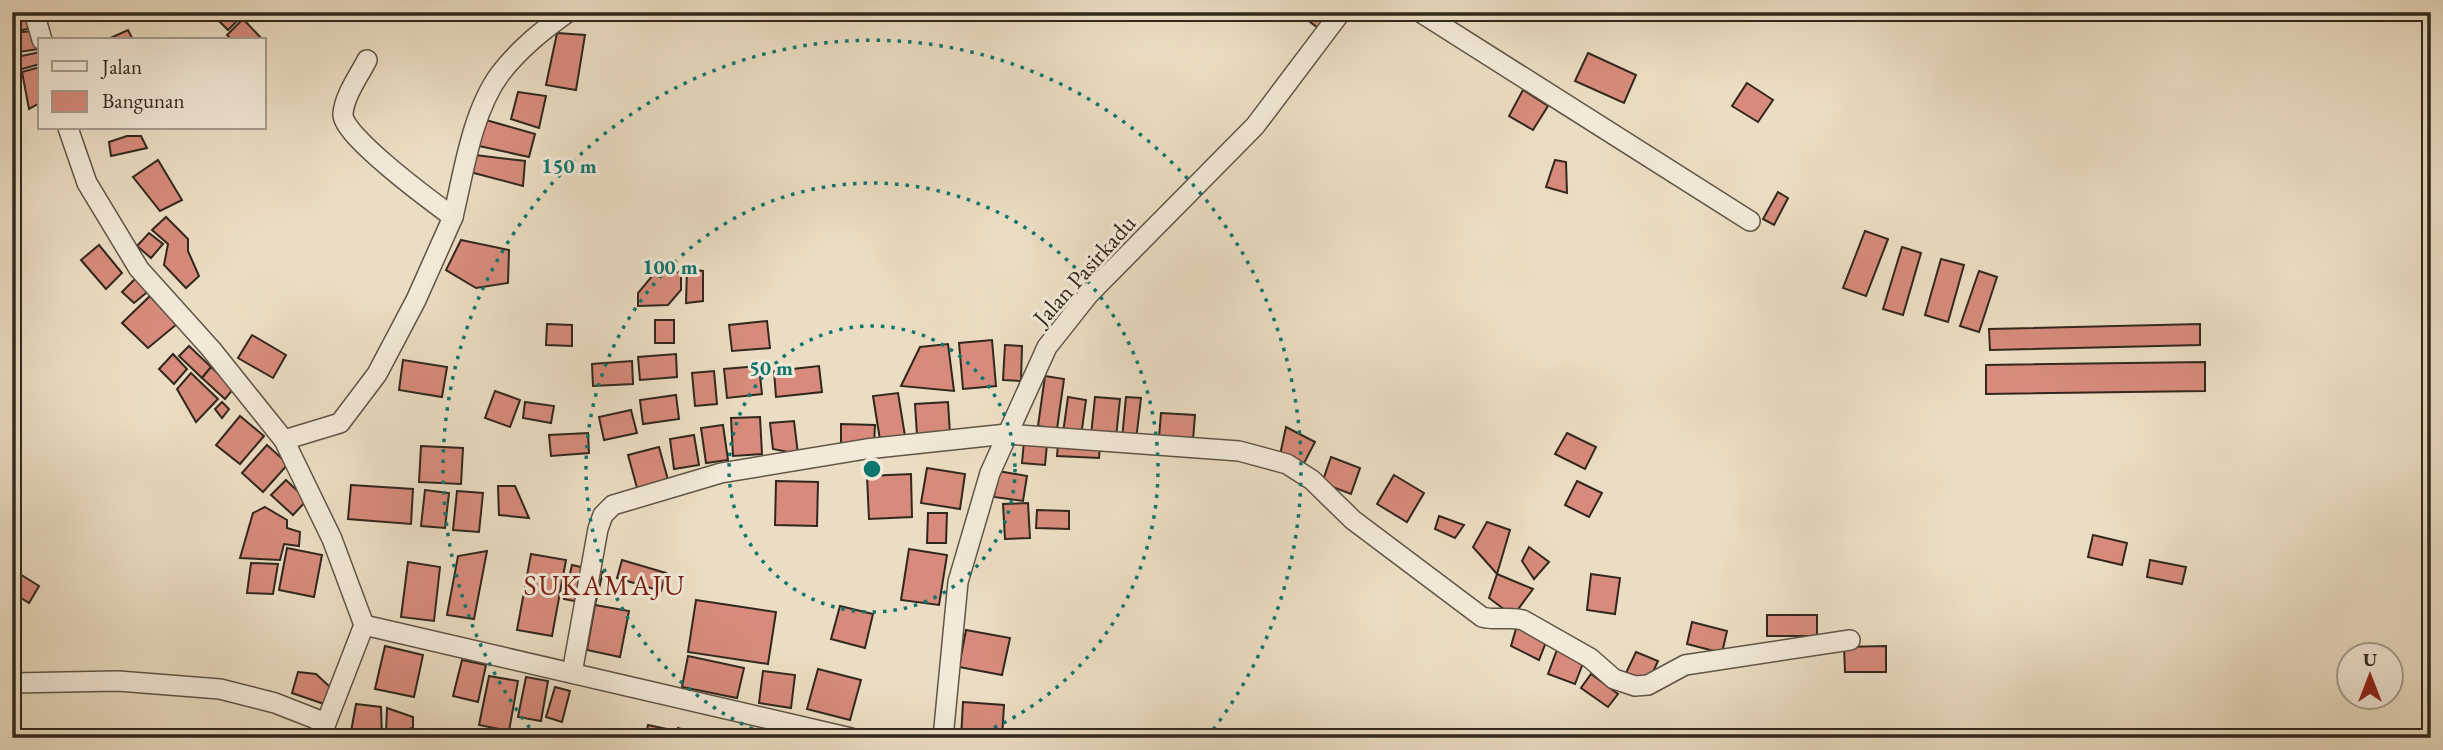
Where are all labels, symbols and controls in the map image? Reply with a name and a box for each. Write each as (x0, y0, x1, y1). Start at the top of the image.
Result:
legend (38, 38, 266, 130)
text: Jalan (100, 53, 142, 80)
text: Bangunan (102, 87, 185, 114)
text: 150 m (541, 152, 597, 179)
street label: Jalan Pasirkadu (1024, 208, 1142, 334)
text: 100 m (642, 253, 698, 280)
text: 50 m (749, 354, 793, 381)
centre of rings (860, 457, 884, 481)
district label: SUKAMAJU (524, 567, 686, 603)
north arrow (2334, 642, 2404, 712)
text: U (2363, 647, 2377, 672)

